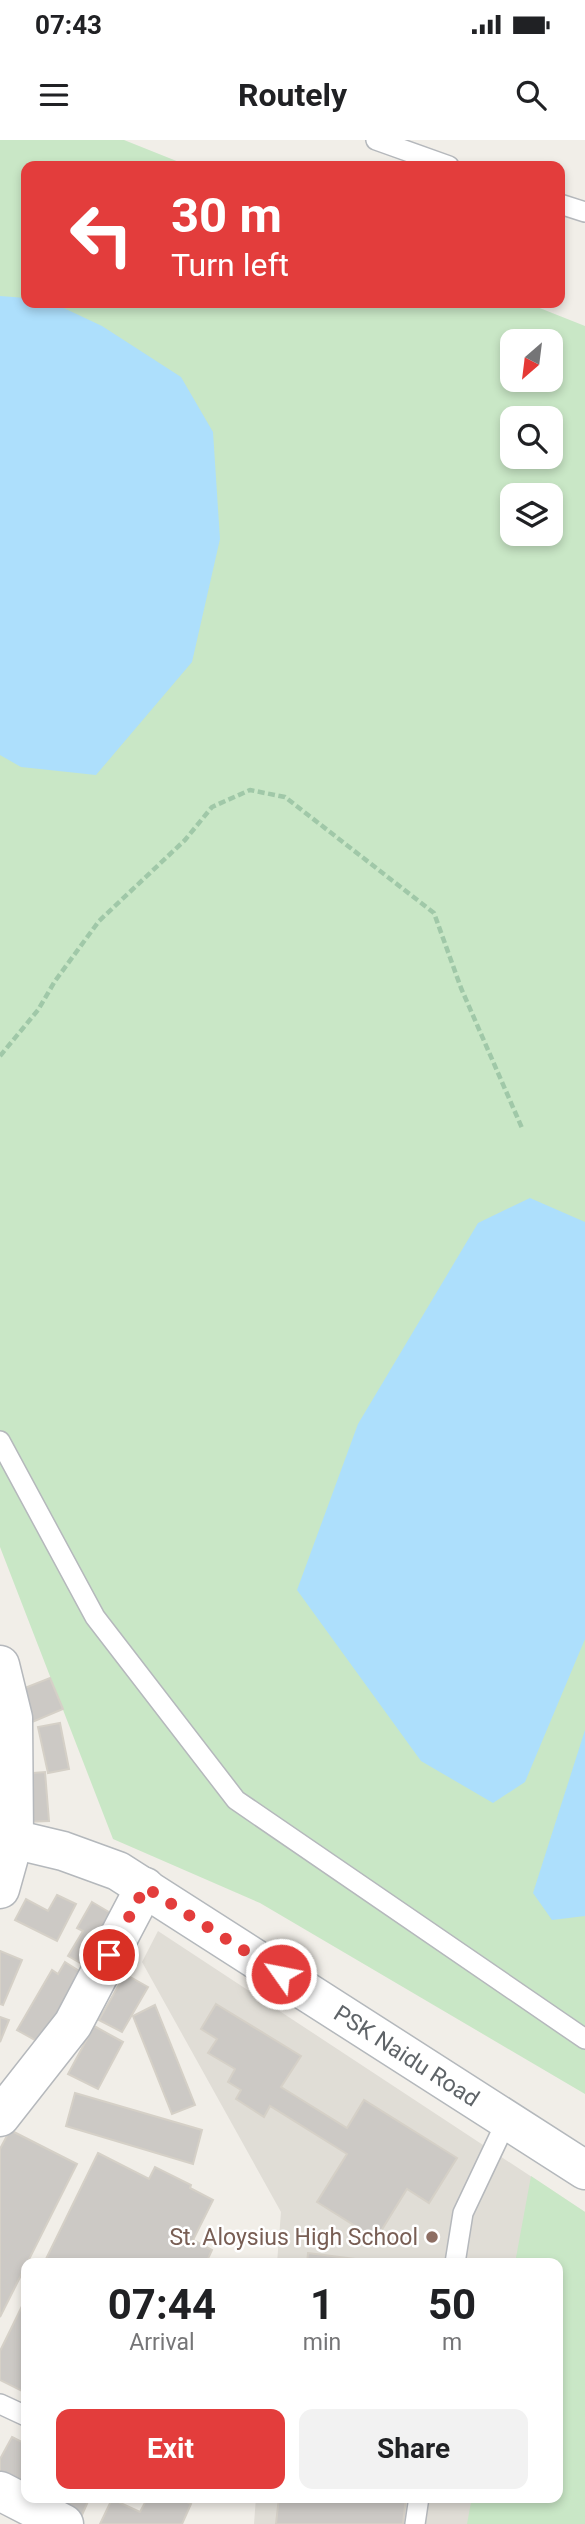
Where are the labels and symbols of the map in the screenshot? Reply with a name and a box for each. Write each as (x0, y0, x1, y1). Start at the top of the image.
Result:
north arrow (500, 329, 564, 392)
pin (79, 1925, 139, 1985)
position arrow (244, 1937, 318, 2011)
street label: PSK Naidu Road (329, 1999, 484, 2112)
place label: St. Aloysius High School (169, 2224, 418, 2251)
marker: St. Aloysius High School (424, 2229, 440, 2245)

